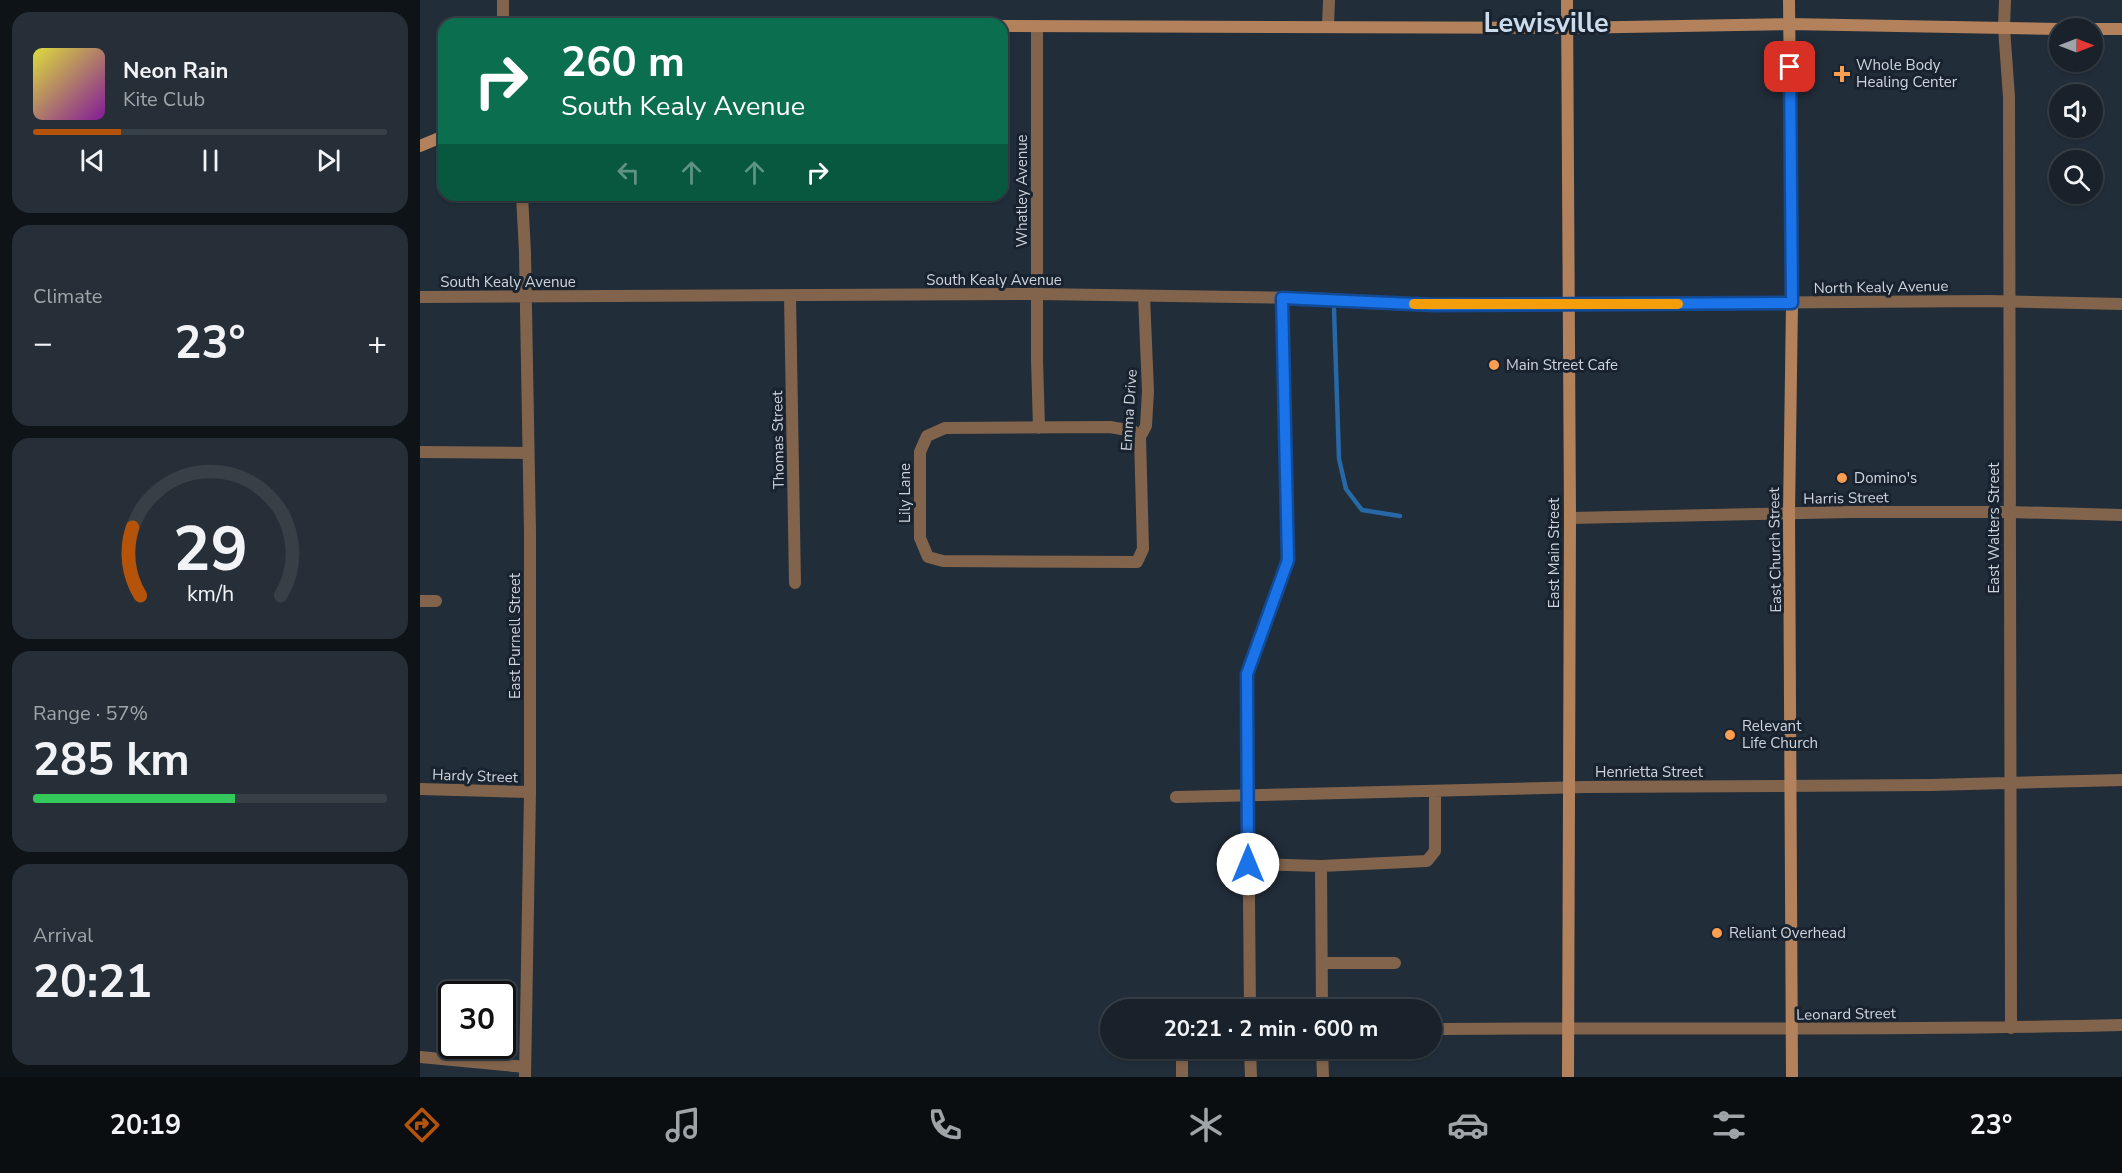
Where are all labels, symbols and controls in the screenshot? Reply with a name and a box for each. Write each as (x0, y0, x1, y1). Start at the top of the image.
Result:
district label: Lewisville (1483, 5, 1609, 42)
north arrow (2049, 18, 2103, 72)
map controls (2049, 18, 2103, 204)
text: 260 m (561, 34, 685, 91)
pin (1764, 41, 1815, 92)
icon: right (462, 42, 540, 120)
icon: arrive (1773, 50, 1806, 83)
place label: Whole Body Healing Center (1856, 55, 1958, 92)
text: Neon Rain (123, 56, 228, 86)
marker: Whole Body Healing Center (1833, 65, 1851, 83)
button: sound (2049, 84, 2103, 138)
text: Kite Club (123, 86, 205, 113)
text: South Kealy Avenue (561, 88, 805, 125)
street label: Whatley Avenue (1012, 134, 1032, 248)
icon: previous (76, 144, 109, 177)
icon: pause (194, 144, 227, 177)
icon: next (312, 144, 345, 177)
button: search (2049, 150, 2103, 204)
icon: left (612, 156, 645, 189)
icon: ahead (675, 156, 708, 189)
icon: ahead (738, 156, 771, 189)
icon: right (801, 156, 834, 189)
street label: South Kealy Avenue (926, 270, 1062, 290)
street label: South Kealy Avenue (440, 272, 576, 292)
street label: North Kealy Avenue (1813, 276, 1949, 298)
text: Climate (33, 283, 102, 310)
text: 23° (174, 313, 246, 374)
text: − (33, 321, 53, 366)
text: + (367, 321, 387, 366)
place label: Main Street Cafe (1506, 355, 1618, 375)
marker: Main Street Cafe (1487, 358, 1501, 372)
street label: Emma Drive (1116, 368, 1142, 452)
street label: Thomas Street (767, 390, 789, 490)
street label: East Walters Street (1984, 462, 2004, 594)
street label: Lily Lane (895, 463, 915, 523)
place label: Domino's (1854, 468, 1917, 488)
marker: Domino's (1835, 471, 1849, 485)
street label: East Church Street (1764, 486, 1786, 613)
street label: Harris Street (1803, 487, 1890, 509)
street label: East Main Street (1544, 497, 1564, 608)
text: 29 (173, 507, 247, 592)
street label: East Purnell Street (505, 572, 525, 699)
text: km/h (186, 579, 234, 609)
text: Range · 57% (33, 700, 148, 727)
place label: Relevant Life Church (1742, 716, 1818, 753)
marker: Relevant Life Church (1723, 728, 1737, 742)
text: 285 km (33, 730, 190, 791)
street label: Henrietta Street (1595, 762, 1704, 782)
street label: Hardy Street (432, 765, 519, 788)
position arrow (1216, 832, 1280, 896)
text: Arrival (33, 922, 93, 949)
place label: Reliant Overhead (1729, 923, 1846, 943)
marker: Reliant Overhead (1710, 926, 1724, 940)
text: 20:21 (33, 952, 152, 1013)
speed limit sign: 30 (438, 981, 516, 1059)
street label: Leonard Street (1796, 1003, 1897, 1025)
text: 20:21 · 2 min · 600 m (1164, 1014, 1378, 1044)
icon: directions (401, 1104, 443, 1146)
icon: music (662, 1104, 704, 1146)
icon: phone (924, 1104, 966, 1146)
icon: climate (1185, 1104, 1227, 1146)
icon: car (1447, 1104, 1489, 1146)
icon: filters (1708, 1104, 1750, 1146)
text: 20:19 (110, 1107, 181, 1144)
text: 23° (1970, 1107, 2012, 1144)

